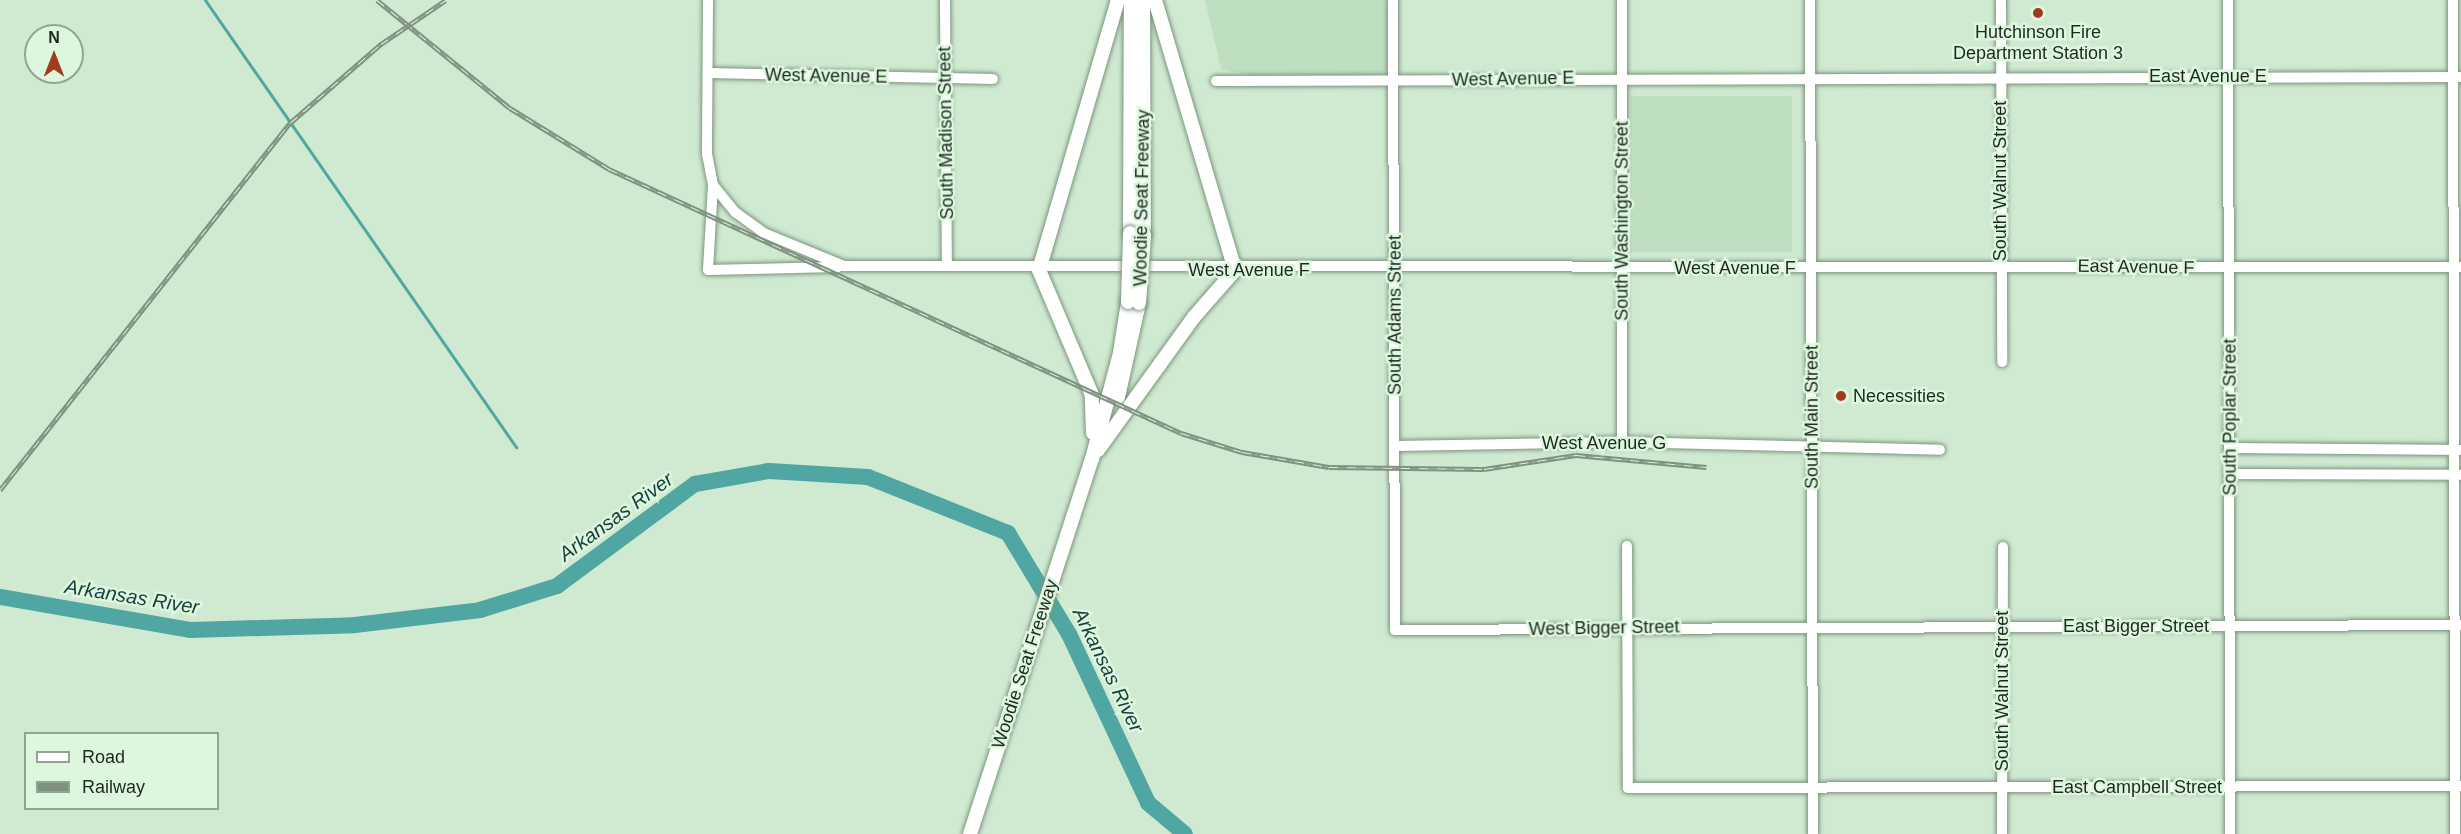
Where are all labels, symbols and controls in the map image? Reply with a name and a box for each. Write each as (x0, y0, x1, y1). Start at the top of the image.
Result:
marker: Hutchinson Fire Department Station 3 (2031, 6, 2045, 20)
place label: Hutchinson Fire Department Station 3 (1953, 22, 2123, 64)
north arrow (24, 24, 84, 84)
text: N (48, 29, 60, 46)
street label: South Madison Street (934, 46, 958, 220)
street label: West Avenue E (764, 64, 888, 88)
street label: East Avenue E (2149, 65, 2267, 87)
street label: West Avenue E (1451, 67, 1575, 91)
street label: South Walnut Street (1989, 101, 2011, 261)
street label: Woodie Seat Freeway (1130, 109, 1154, 287)
street label: South Washington Street (1611, 121, 1633, 321)
street label: South Adams Street (1384, 234, 1406, 396)
street label: East Avenue F (2077, 255, 2195, 279)
street label: West Avenue F (1674, 257, 1796, 279)
street label: West Avenue F (1188, 259, 1310, 281)
street label: South Poplar Street (2219, 338, 2241, 496)
street label: South Main Street (1801, 345, 1823, 489)
place label: Necessities (1853, 385, 1945, 407)
marker: Necessities (1834, 389, 1848, 403)
street label: West Avenue G (1541, 432, 1667, 454)
water label: Arkansas River (554, 467, 678, 567)
water label: Arkansas River (63, 575, 201, 619)
street label: Woodie Seat Freeway (987, 577, 1063, 751)
water label: Arkansas River (1067, 604, 1149, 736)
street label: South Walnut Street (1991, 611, 2013, 771)
street label: East Bigger Street (2063, 615, 2209, 637)
street label: West Bigger Street (1528, 616, 1680, 640)
legend (24, 732, 219, 810)
text: Road (82, 747, 125, 767)
street label: East Campbell Street (2052, 776, 2222, 798)
text: Railway (82, 777, 145, 797)

